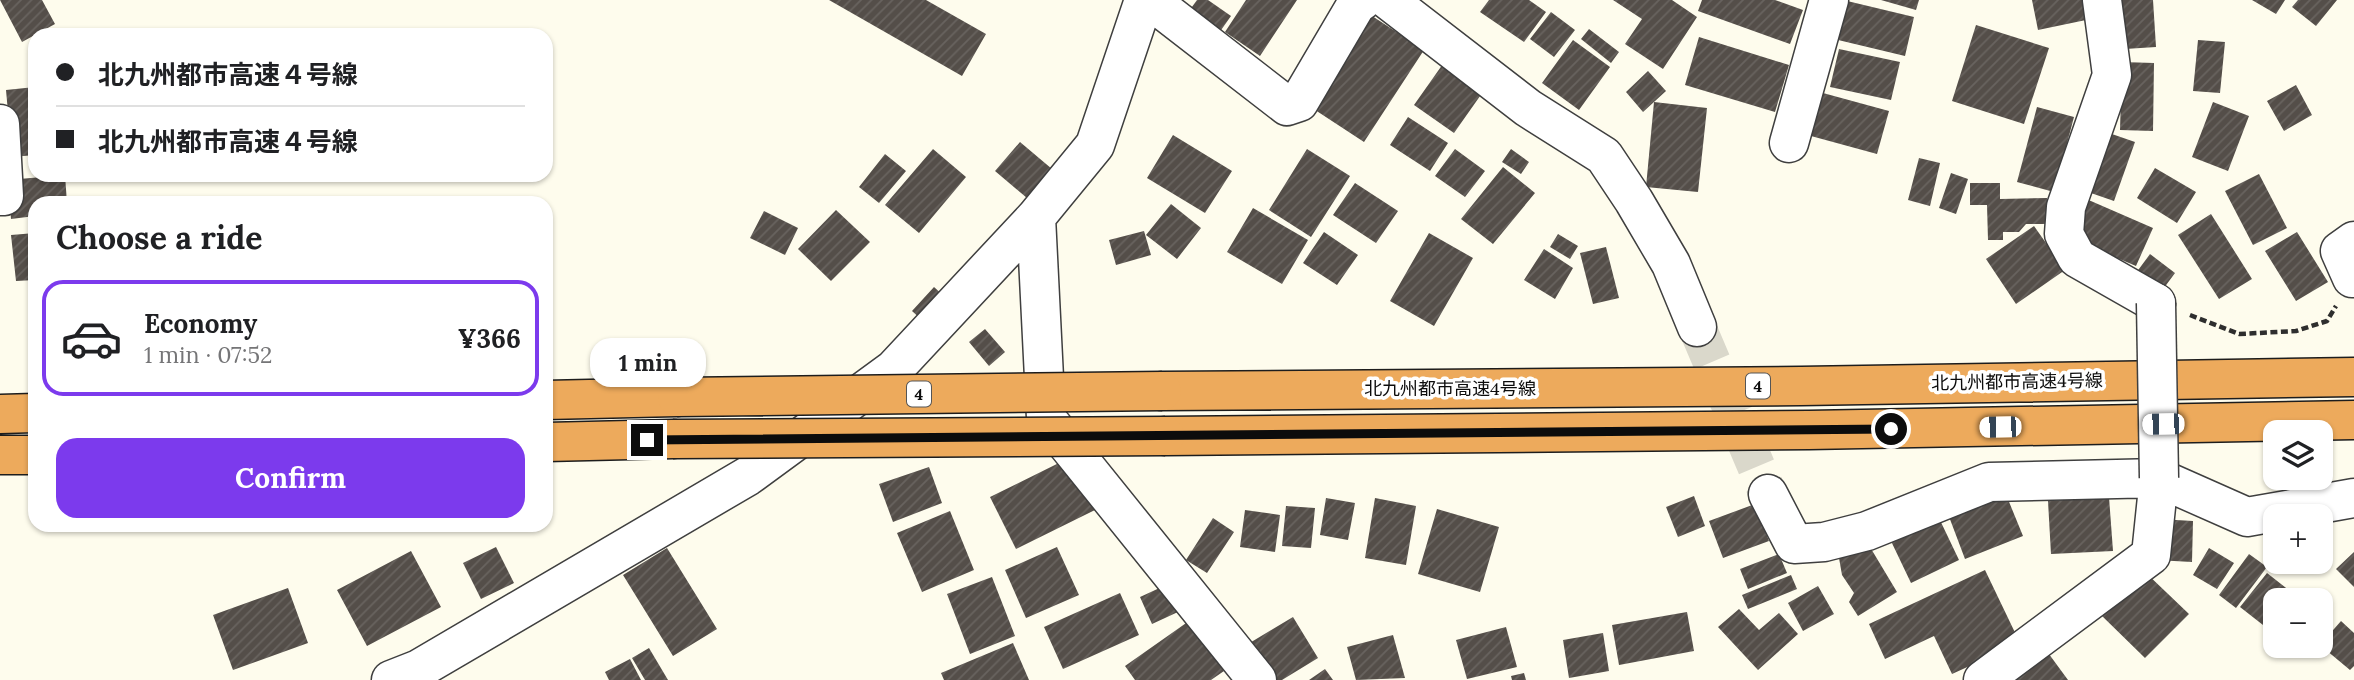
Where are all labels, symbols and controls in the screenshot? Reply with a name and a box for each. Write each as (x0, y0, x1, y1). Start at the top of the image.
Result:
text: 北九州都市高速４号線 (98, 58, 358, 91)
text: 北九州都市高速４号線 (98, 125, 358, 158)
text: Choose a ride (56, 217, 263, 258)
icon: car (60, 307, 123, 370)
text: Economy (144, 307, 257, 340)
text: ¥366 (458, 322, 521, 355)
callout: 1 min (589, 338, 705, 388)
text: 1 min · 07:52 (144, 340, 272, 369)
text: 1 min (619, 348, 677, 377)
street label: 北九州都市高速4号線 (1931, 369, 2103, 394)
road number: 4 (1746, 374, 1770, 398)
street label: 北九州都市高速4号線 (1364, 377, 1536, 400)
road number: 4 (907, 382, 931, 406)
route start (1875, 413, 1907, 445)
car (2142, 413, 2185, 435)
car (1979, 416, 2022, 438)
map controls (2263, 420, 2333, 658)
button: layers (2263, 420, 2333, 490)
route end (631, 424, 663, 456)
button: Confirm (56, 438, 525, 518)
button: + (2263, 504, 2333, 574)
button: − (2263, 588, 2333, 658)

